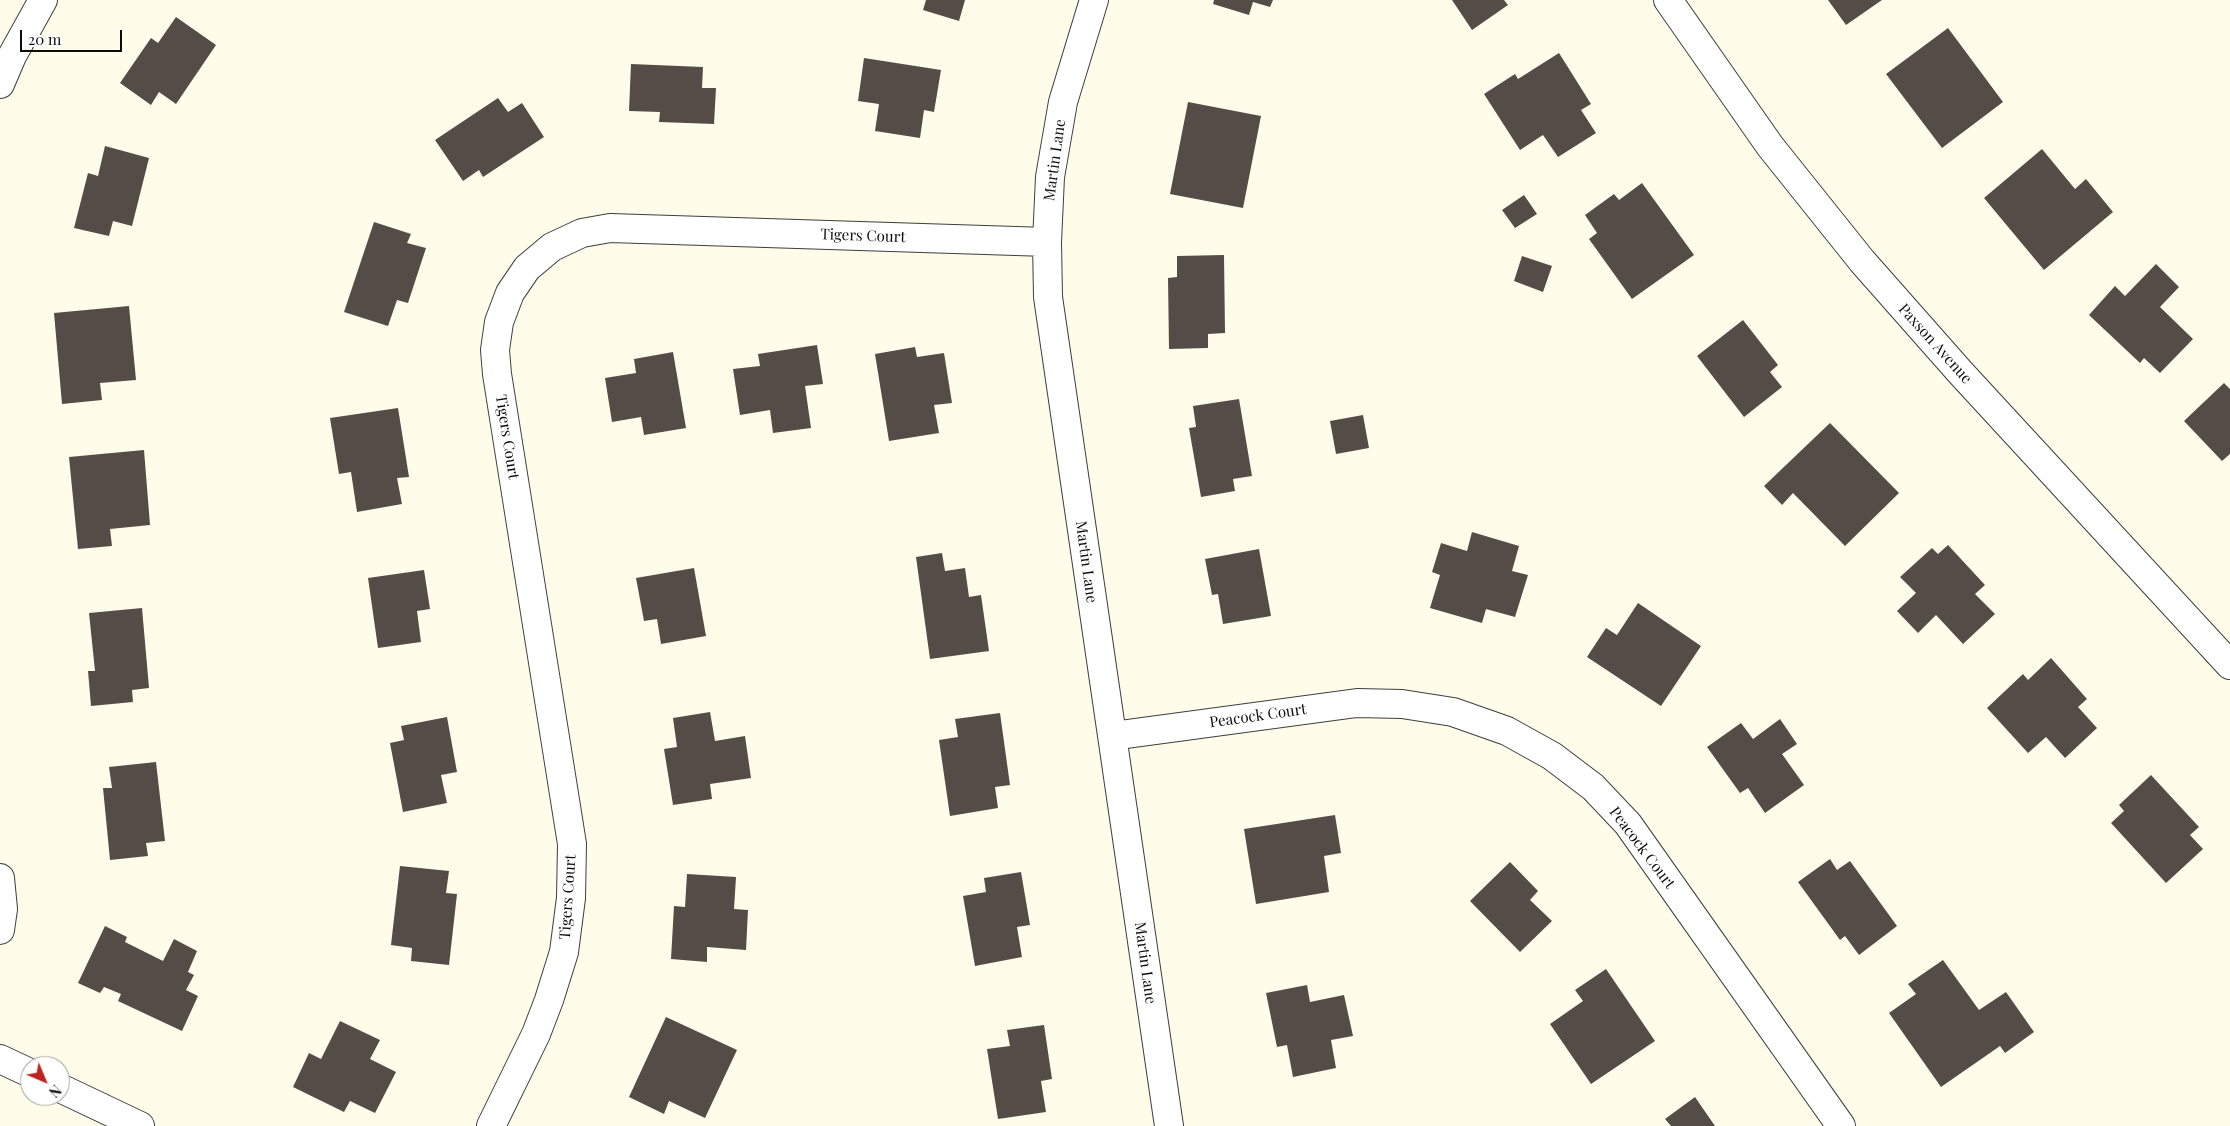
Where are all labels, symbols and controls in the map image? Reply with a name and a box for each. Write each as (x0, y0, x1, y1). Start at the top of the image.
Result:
scale bar (22, 20, 125, 52)
text: 20 m (28, 29, 61, 49)
street label: Martin Lane (1040, 118, 1070, 202)
street label: Tigers Court (820, 226, 906, 246)
street label: Paxson Avenue (1895, 300, 1975, 388)
street label: Tigers Court (491, 393, 523, 481)
street label: Martin Lane (1071, 520, 1101, 604)
street label: Peacock Court (1208, 700, 1308, 732)
street label: Peacock Court (1605, 804, 1679, 892)
street label: Tigers Court (556, 854, 580, 940)
street label: Martin Lane (1130, 921, 1160, 1005)
north arrow (20, 1056, 70, 1106)
text: N (45, 1081, 66, 1102)

